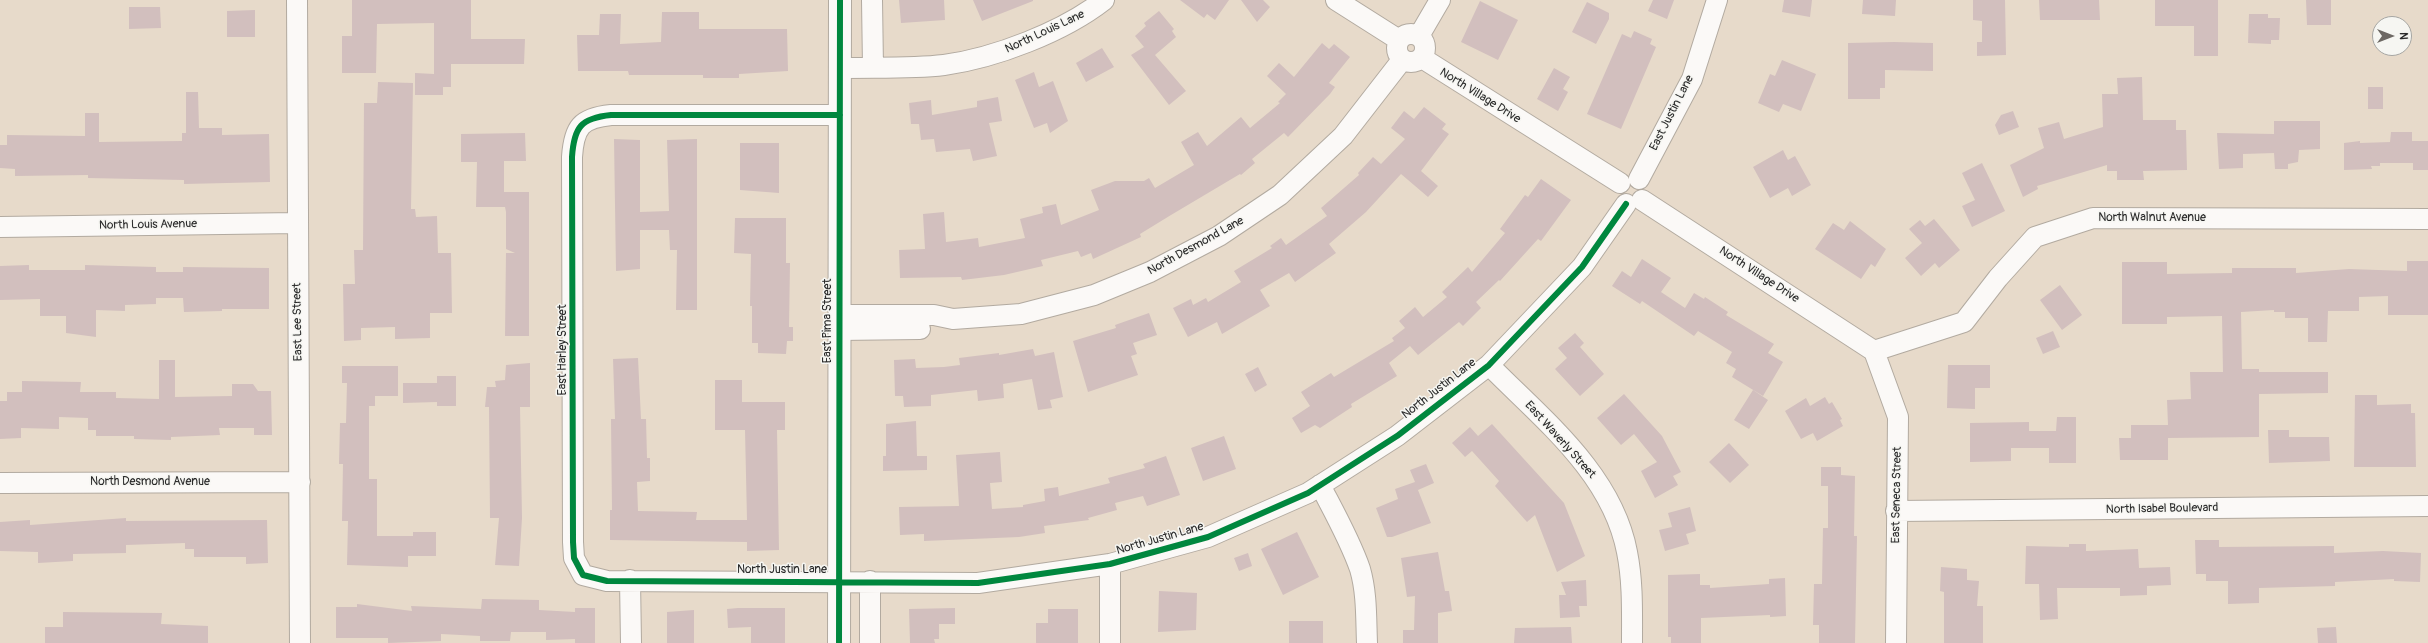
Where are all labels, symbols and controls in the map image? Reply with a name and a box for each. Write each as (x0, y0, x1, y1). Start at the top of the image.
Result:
street label: North Louis Lane (1003, 7, 1087, 57)
north arrow (2372, 16, 2412, 56)
text: N (2397, 32, 2410, 40)
street label: North Village Drive (1437, 65, 1523, 127)
street label: East Justin Lane (1647, 73, 1697, 153)
street label: North Walnut Avenue (2098, 211, 2206, 225)
street label: North Desmond Lane (1145, 214, 1247, 278)
street label: North Louis Avenue (99, 217, 197, 233)
street label: North Village Drive (1716, 244, 1802, 306)
street label: East Pima Street (821, 279, 835, 363)
street label: East Lee Street (290, 283, 306, 361)
street label: East Harley Street (556, 304, 570, 396)
street label: North Justin Lane (1399, 356, 1479, 422)
street label: East Waverly Street (1521, 398, 1599, 482)
street label: East Seneca Street (1889, 446, 1905, 544)
street label: North Desmond Avenue (90, 475, 210, 489)
street label: North Isabel Boulevard (2106, 501, 2218, 517)
street label: North Justin Lane (1115, 520, 1205, 558)
street label: North Justin Lane (737, 563, 827, 577)

